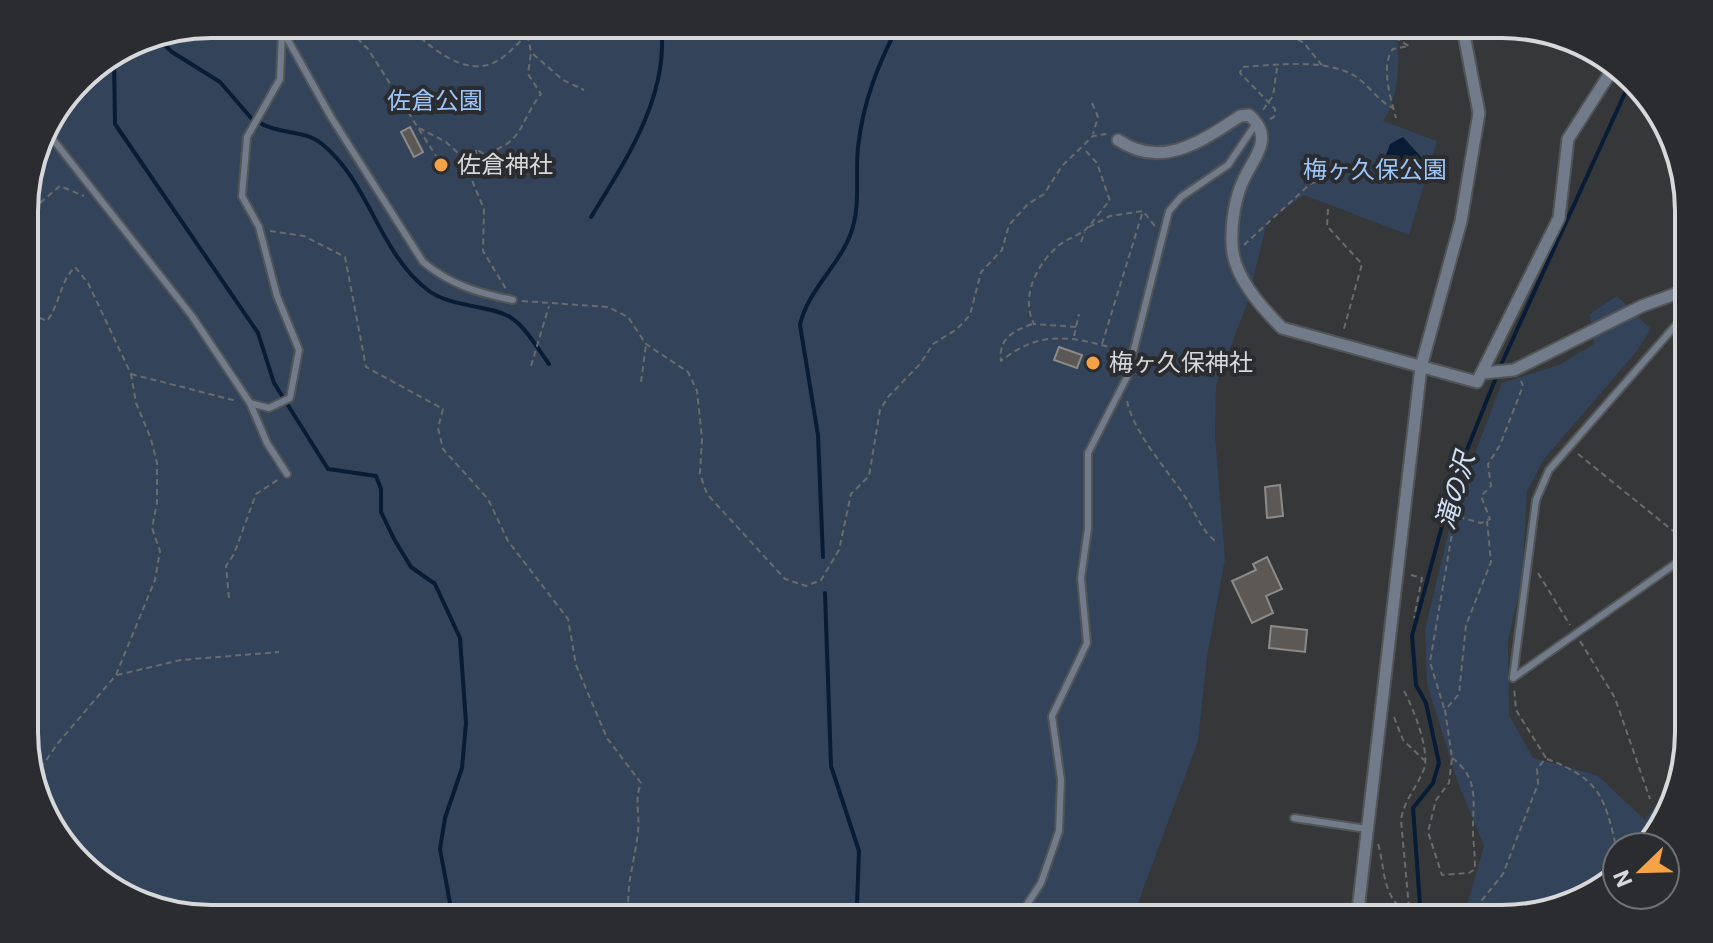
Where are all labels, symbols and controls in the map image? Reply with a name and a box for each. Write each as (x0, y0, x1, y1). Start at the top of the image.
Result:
park label: 佐倉公園 (387, 87, 483, 115)
place label: 佐倉神社 (457, 151, 553, 179)
marker: 佐倉神社 (432, 156, 450, 174)
park label: 梅ヶ久保公園 (1303, 156, 1447, 184)
place label: 梅ヶ久保神社 (1109, 349, 1253, 377)
marker: 梅ヶ久保神社 (1084, 354, 1102, 372)
water label: 滝の沢 (1430, 446, 1481, 533)
north arrow (1601, 831, 1681, 911)
text: N (1609, 867, 1638, 891)

